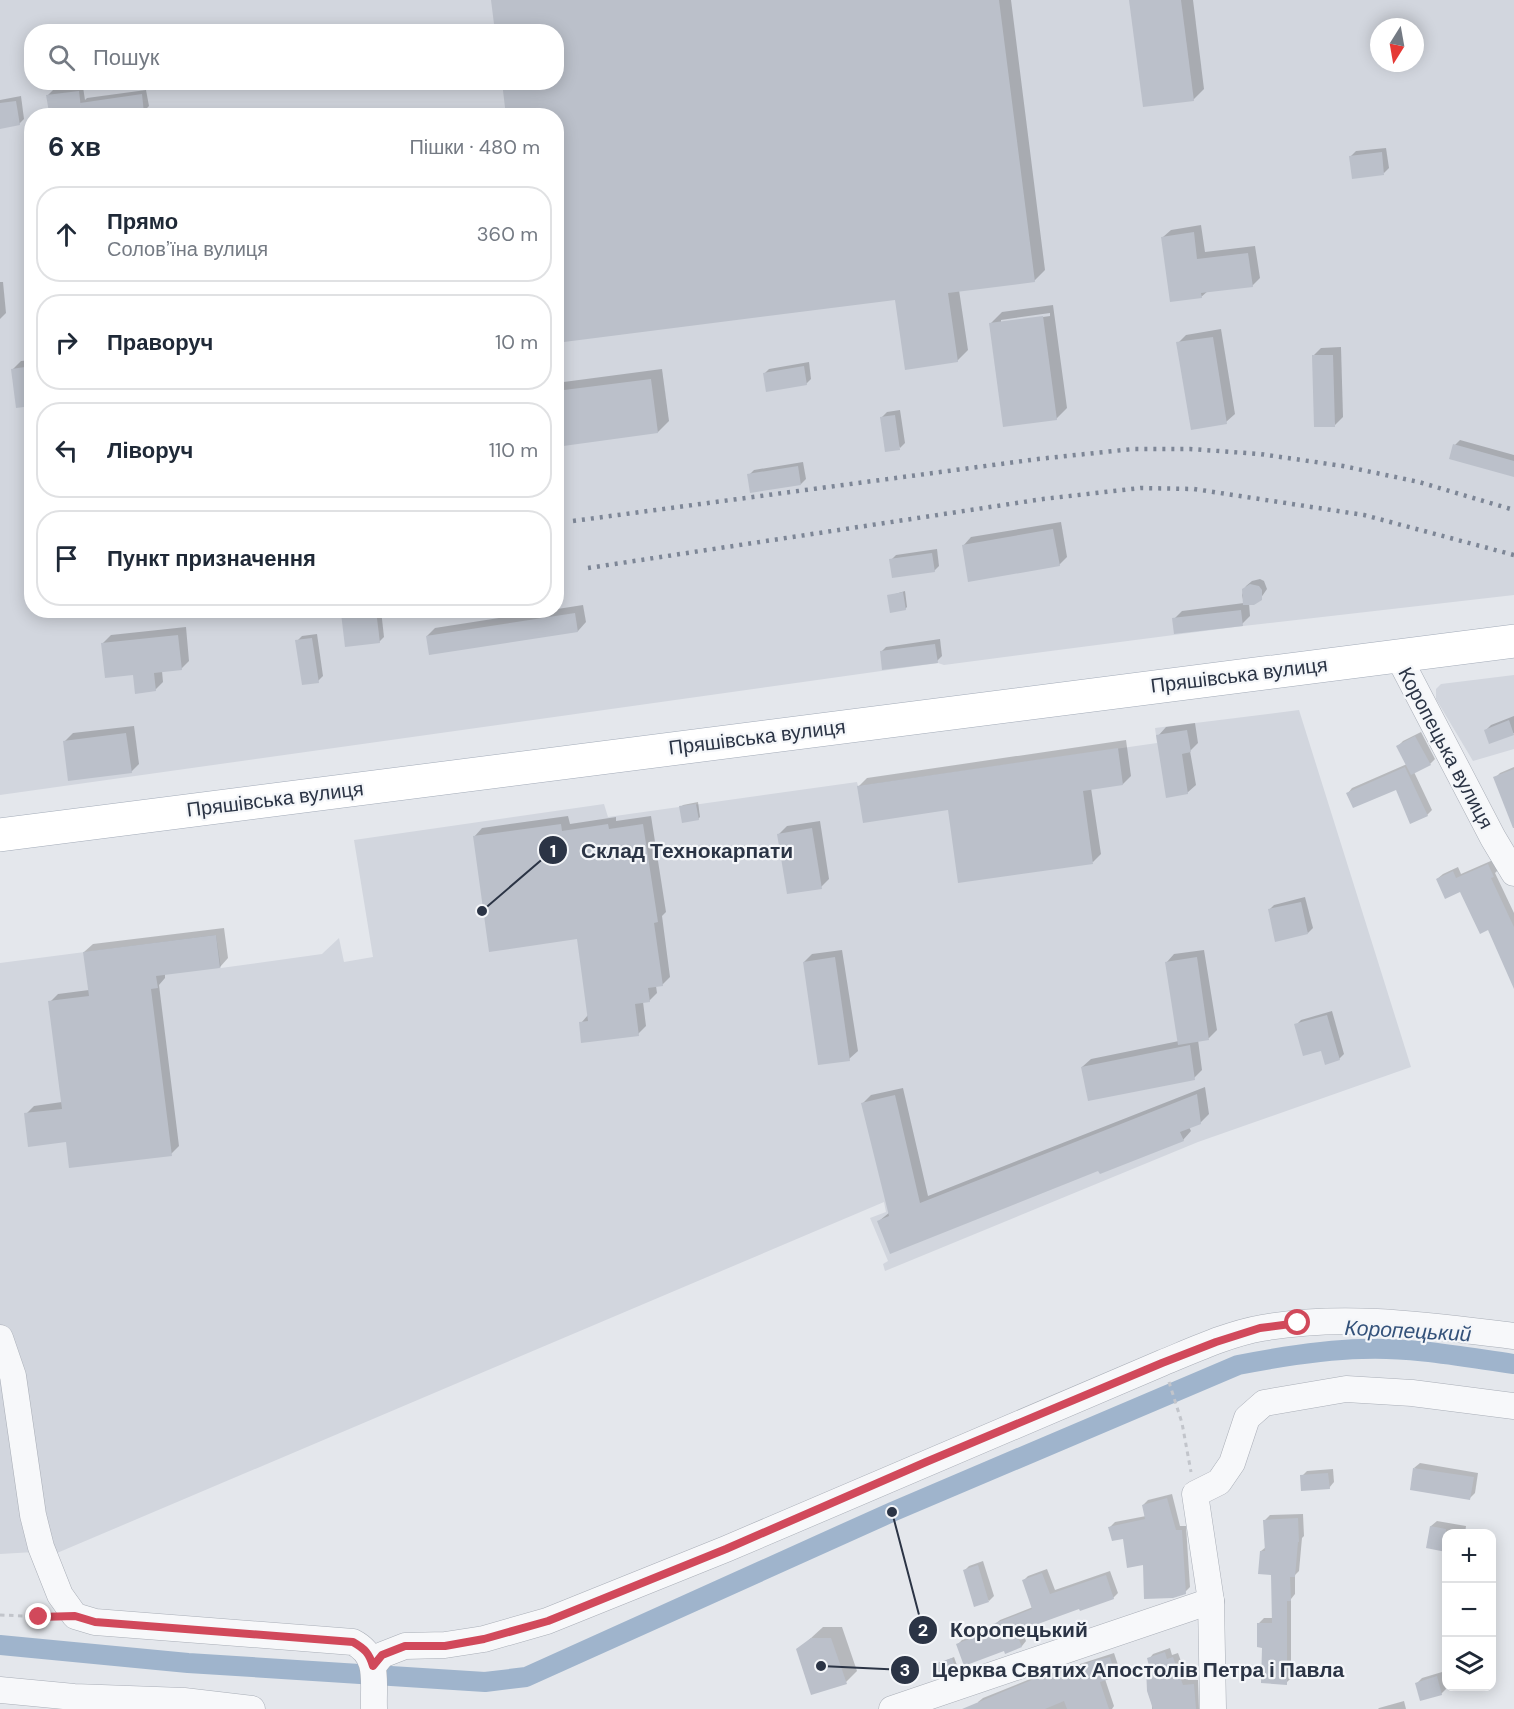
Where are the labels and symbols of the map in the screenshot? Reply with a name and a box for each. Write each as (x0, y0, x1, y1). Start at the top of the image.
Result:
north arrow (1370, 18, 1424, 72)
street label: Пряшівська вулиця (1149, 651, 1329, 699)
street label: Коропецька вулиця (1392, 663, 1500, 833)
street label: Пряшівська вулиця (667, 713, 847, 761)
street label: Пряшівська вулиця (185, 775, 365, 823)
callout: Склад Технокарпати (538, 831, 805, 870)
text: Склад Технокарпати (581, 837, 793, 865)
text: 1 (550, 839, 556, 863)
route start (1284, 1309, 1310, 1335)
water label: Коропецький (1344, 1314, 1472, 1348)
route end (25, 1603, 51, 1629)
callout: Коропецький (908, 1610, 1100, 1649)
text: Коропецький (950, 1616, 1088, 1644)
text: 2 (918, 1618, 928, 1642)
callout: Церква Святих Апостолів Петра і Павла (890, 1651, 1356, 1690)
text: Церква Святих Апостолів Петра і Павла (932, 1656, 1345, 1684)
text: 3 (900, 1658, 910, 1682)

